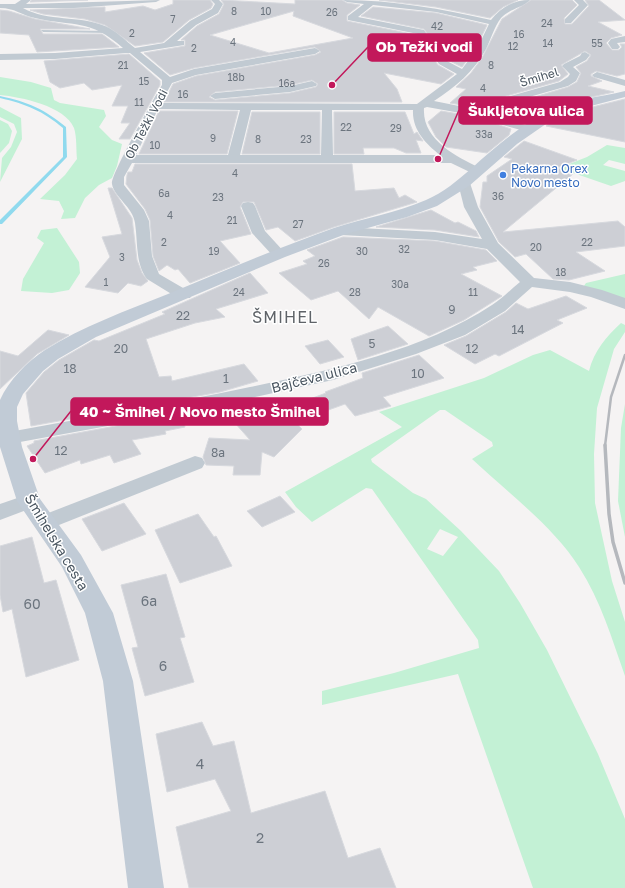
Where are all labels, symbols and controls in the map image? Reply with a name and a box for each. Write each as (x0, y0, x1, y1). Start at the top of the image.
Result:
house number: 8 (231, 5, 237, 17)
house number: 10 (260, 5, 272, 17)
house number: 26 (326, 6, 338, 18)
house number: 7 (170, 13, 176, 25)
house number: 24 (541, 17, 553, 29)
house number: 42 (431, 20, 443, 32)
house number: 2 (129, 27, 135, 39)
house number: 16 (514, 28, 524, 40)
callout: Ob Težki vodi (368, 34, 481, 61)
house number: 4 (230, 36, 236, 48)
text: Ob Težki vodi (375, 37, 473, 55)
house number: 14 (543, 37, 553, 49)
house number: 55 (591, 37, 603, 49)
house number: 12 (508, 40, 519, 52)
house number: 2 (191, 42, 197, 54)
house number: 21 (118, 59, 128, 71)
house number: 8 (488, 59, 494, 71)
street label: Šmihel (518, 64, 560, 90)
house number: 18b (227, 71, 245, 83)
house number: 15 (139, 75, 150, 87)
house number: 16a (279, 77, 295, 89)
house number: 4 (480, 82, 486, 94)
street label: Ob Težki Vodi (121, 87, 171, 161)
house number: 16 (178, 88, 188, 100)
house number: 11 (134, 96, 144, 108)
callout: Šukljetova ulica (459, 97, 592, 124)
text: Šukljetova ulica (468, 101, 585, 119)
house number: 22 (340, 121, 352, 133)
house number: 29 (390, 122, 402, 134)
house number: 33a (475, 128, 493, 140)
house number: 9 (210, 132, 216, 144)
house number: 8 (255, 133, 261, 145)
house number: 23 (300, 133, 312, 145)
house number: 10 (149, 139, 161, 151)
place label: Pekarna Orex Novo mesto (511, 161, 588, 190)
house number: 4 (232, 167, 238, 179)
marker: Pekarna Orex Novo mesto (498, 170, 508, 180)
house number: 6a (158, 187, 170, 199)
house number: 36 (492, 190, 504, 202)
house number: 23 (212, 191, 224, 203)
house number: 4 (167, 209, 173, 221)
house number: 21 (227, 214, 237, 226)
house number: 27 (292, 218, 304, 230)
house number: 2 (161, 236, 167, 248)
house number: 22 (581, 236, 593, 248)
house number: 20 (530, 241, 542, 253)
house number: 32 (398, 243, 410, 255)
house number: 19 (209, 245, 219, 257)
house number: 30 (356, 245, 368, 257)
house number: 3 (119, 251, 125, 263)
house number: 26 (318, 257, 330, 269)
house number: 18 (556, 266, 566, 278)
house number: 1 (104, 276, 109, 288)
house number: 30a (391, 278, 409, 290)
house number: 24 (233, 286, 245, 298)
house number: 28 (349, 286, 361, 298)
house number: 11 (468, 286, 478, 298)
house number: 9 (448, 302, 456, 317)
district label: ŠMIHEL (252, 307, 318, 327)
house number: 22 (176, 308, 190, 323)
house number: 14 (511, 322, 525, 337)
house number: 5 (369, 336, 376, 351)
house number: 20 (114, 341, 128, 356)
house number: 12 (466, 341, 478, 356)
street label: Bajčeva ulica (269, 358, 359, 396)
house number: 18 (63, 361, 77, 376)
house number: 10 (411, 366, 425, 381)
house number: 1 (223, 371, 229, 386)
callout: 40 ~ Šmihel / Novo mesto Šmihel (71, 398, 328, 425)
text: 40 ~ Šmihel / Novo mesto Šmihel (79, 402, 321, 420)
house number: 12 (55, 443, 67, 458)
house number: 8a (211, 445, 225, 460)
street label: Šmihelska cesta (21, 491, 93, 593)
house number: 6a (141, 592, 157, 609)
house number: 60 (23, 595, 41, 612)
house number: 6 (159, 657, 167, 674)
house number: 4 (196, 755, 204, 772)
house number: 2 (256, 829, 264, 846)

